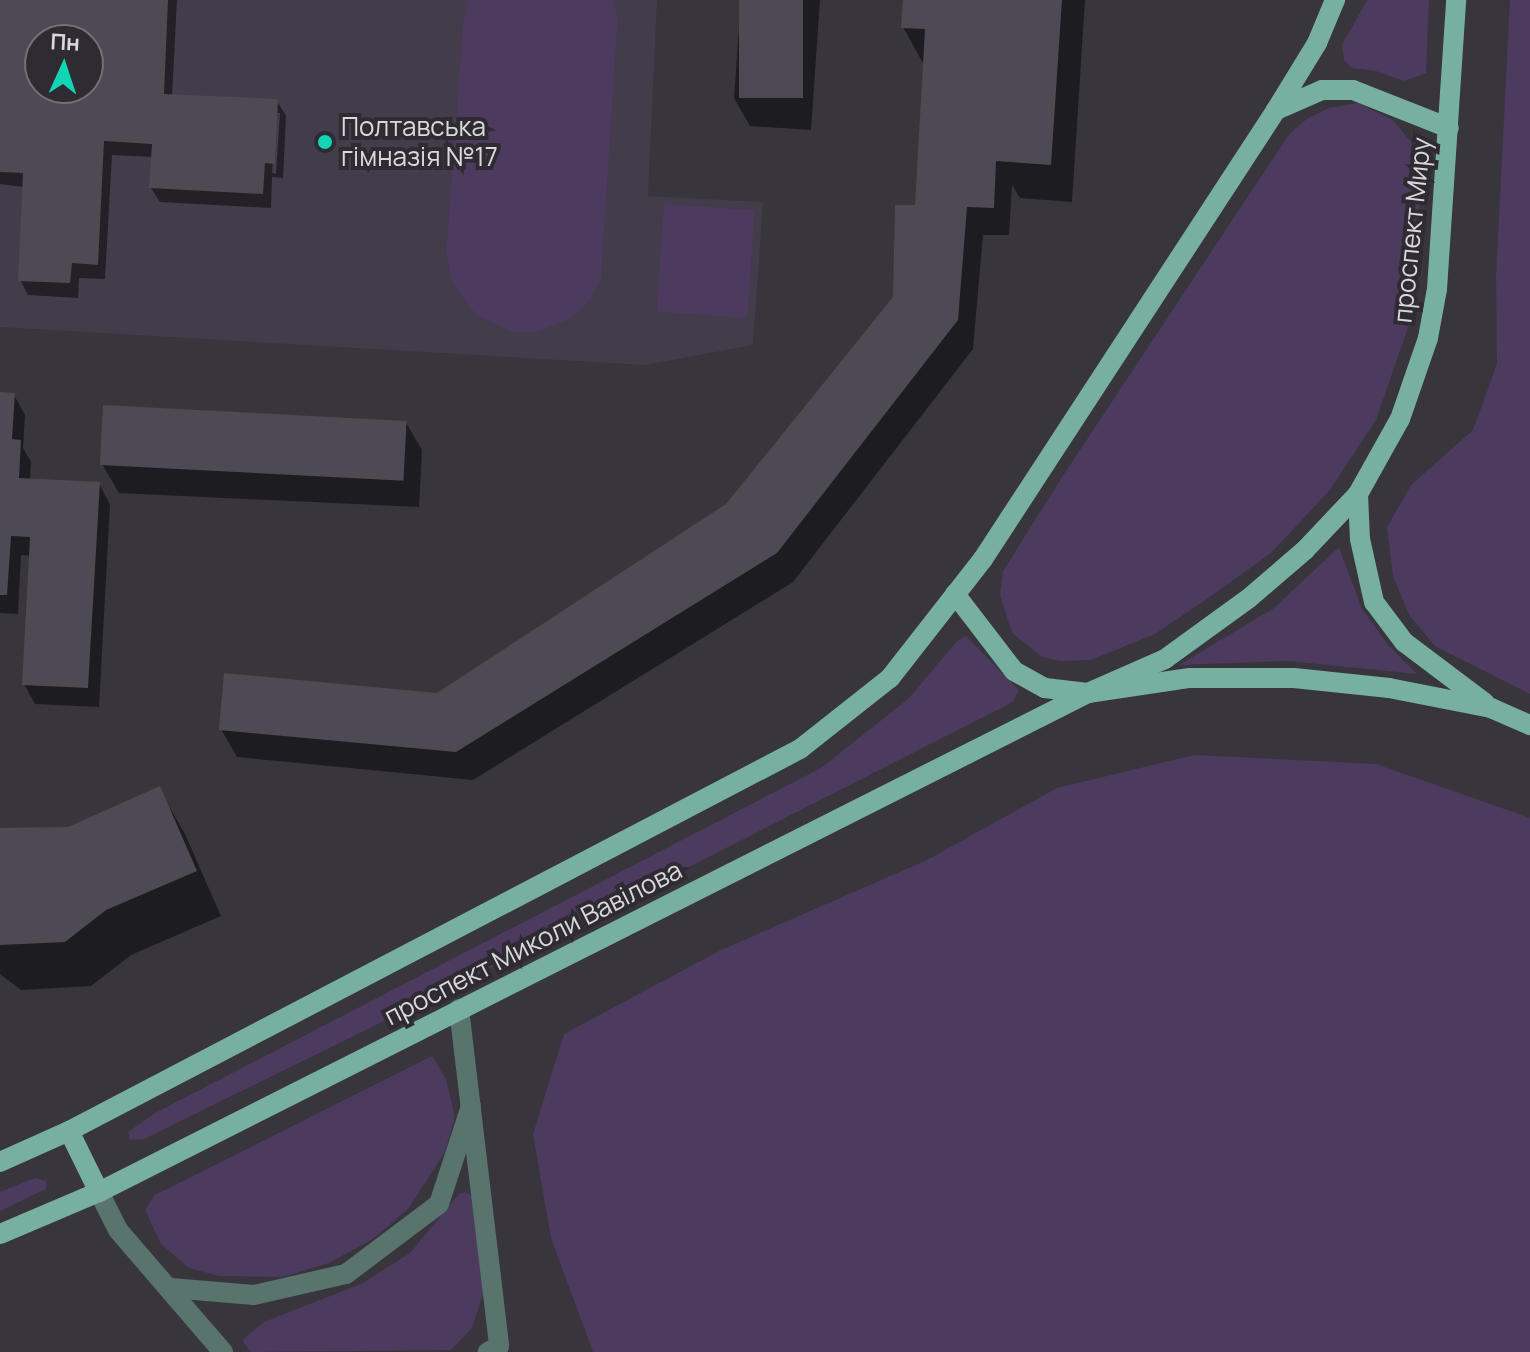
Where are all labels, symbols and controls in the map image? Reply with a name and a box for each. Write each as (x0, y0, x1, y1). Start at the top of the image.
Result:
north arrow (24, 24, 104, 104)
text: Пн (50, 26, 81, 58)
place label: Полтавська гімназія №17 (341, 111, 498, 172)
marker: Полтавська гімназія №17 (316, 133, 334, 151)
street label: проспект Миру (1387, 136, 1437, 324)
street label: проспект Миколи Вавілова (379, 854, 687, 1032)

